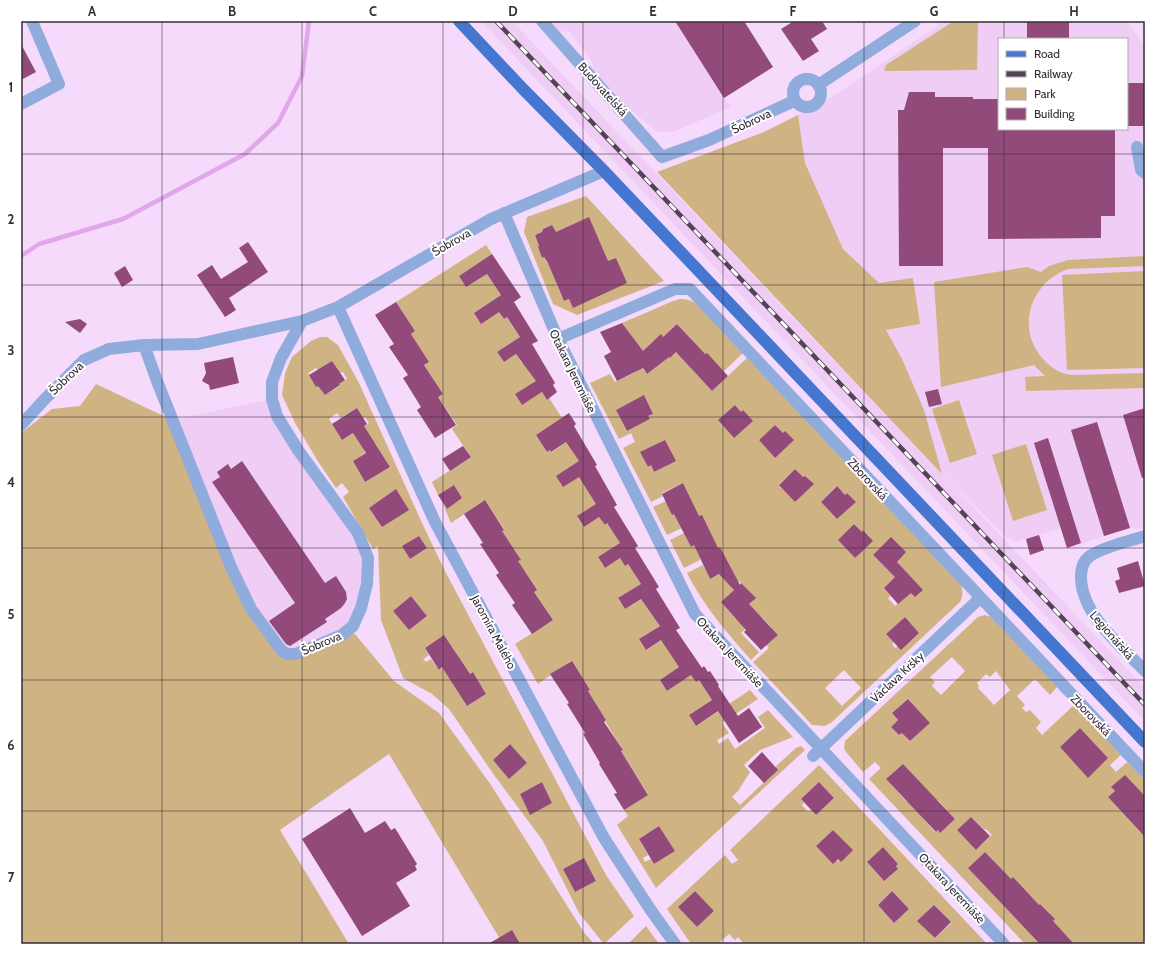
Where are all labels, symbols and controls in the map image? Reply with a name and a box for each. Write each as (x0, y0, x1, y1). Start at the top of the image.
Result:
text: A (88, 3, 97, 19)
text: B (228, 3, 236, 19)
text: C (369, 3, 377, 19)
text: D (508, 3, 518, 19)
text: E (649, 3, 657, 19)
text: F (790, 3, 797, 19)
text: G (930, 3, 939, 19)
text: H (1069, 3, 1079, 19)
legend (998, 38, 1128, 130)
text: Road (1034, 46, 1060, 61)
street label: Budovatelská (575, 59, 631, 119)
text: Railway (1034, 66, 1072, 81)
text: 1 (9, 79, 13, 95)
text: Park (1034, 86, 1056, 101)
street label: Šobrova (729, 105, 773, 137)
text: Building (1034, 106, 1076, 121)
text: 2 (8, 211, 15, 227)
street label: Šobrova (429, 225, 473, 259)
street label: Otakara Jeremiáše (546, 327, 600, 415)
text: 3 (7, 342, 15, 358)
street label: Šobrova (46, 358, 86, 398)
street label: Zborovská (845, 455, 891, 503)
text: 4 (7, 474, 15, 490)
street label: Jaromíra Malého (468, 592, 520, 672)
text: 5 (8, 606, 15, 622)
street label: Legionářská (1087, 608, 1137, 663)
street label: Otakara Jeremiáše (693, 614, 767, 690)
street label: Šobrova (299, 628, 343, 658)
street label: Václava Kršky (867, 648, 927, 706)
street label: Zborovská (1068, 691, 1115, 739)
text: 6 (7, 737, 15, 753)
street label: Otakara Jeremiáše (915, 850, 989, 926)
text: 7 (8, 869, 15, 885)

